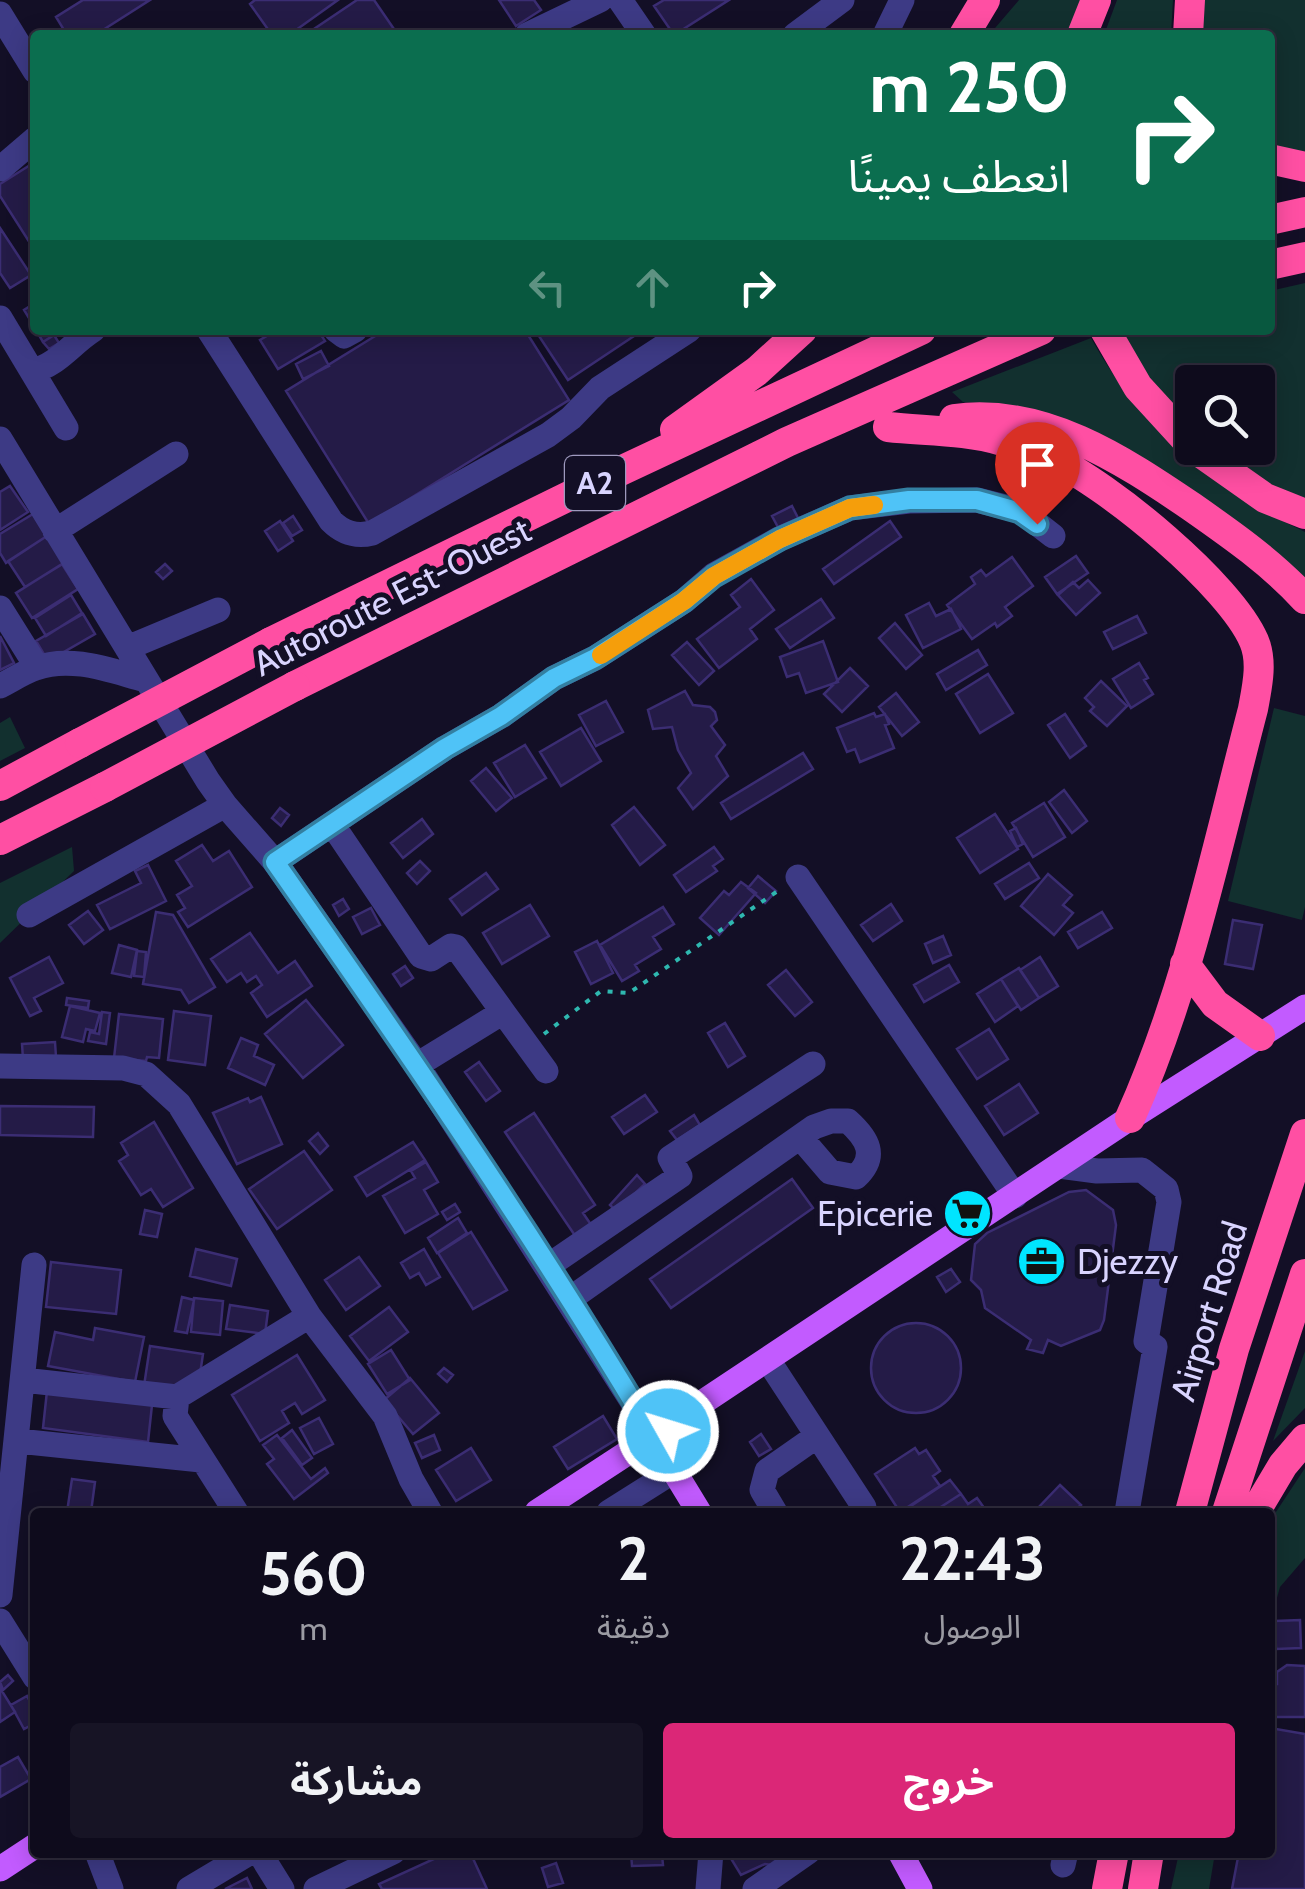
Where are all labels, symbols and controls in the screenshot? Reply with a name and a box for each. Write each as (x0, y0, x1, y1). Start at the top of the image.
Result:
text: 250 m (869, 44, 1070, 130)
icon: right (1105, 70, 1235, 200)
text: انعطف يمينًا (847, 149, 1070, 203)
icon: left (520, 260, 575, 315)
icon: ahead (625, 260, 680, 315)
icon: right (730, 260, 785, 315)
map controls (1175, 365, 1275, 465)
button: search (1175, 365, 1275, 465)
pin (995, 422, 1080, 525)
icon: arrive (1010, 437, 1065, 492)
road number: A2 (565, 456, 625, 510)
street label: Autoroute Est-Ouest (246, 508, 538, 685)
supermarket icon: Epicerie (942, 1188, 994, 1240)
place label: Epicerie (817, 1192, 933, 1235)
street label: Airport Road (1161, 1216, 1256, 1406)
office icon: Djezzy (1016, 1236, 1068, 1288)
place label: Djezzy (1077, 1240, 1179, 1283)
position arrow (616, 1379, 720, 1483)
text: 2 (618, 1522, 649, 1595)
text: 22:43 (899, 1522, 1046, 1595)
text: 560 (259, 1537, 368, 1610)
text: دقيقة (597, 1607, 670, 1646)
text: الوصول (924, 1607, 1021, 1646)
text: m (299, 1609, 328, 1648)
button: مشاركة (70, 1723, 643, 1838)
button: خروج (663, 1723, 1235, 1838)

